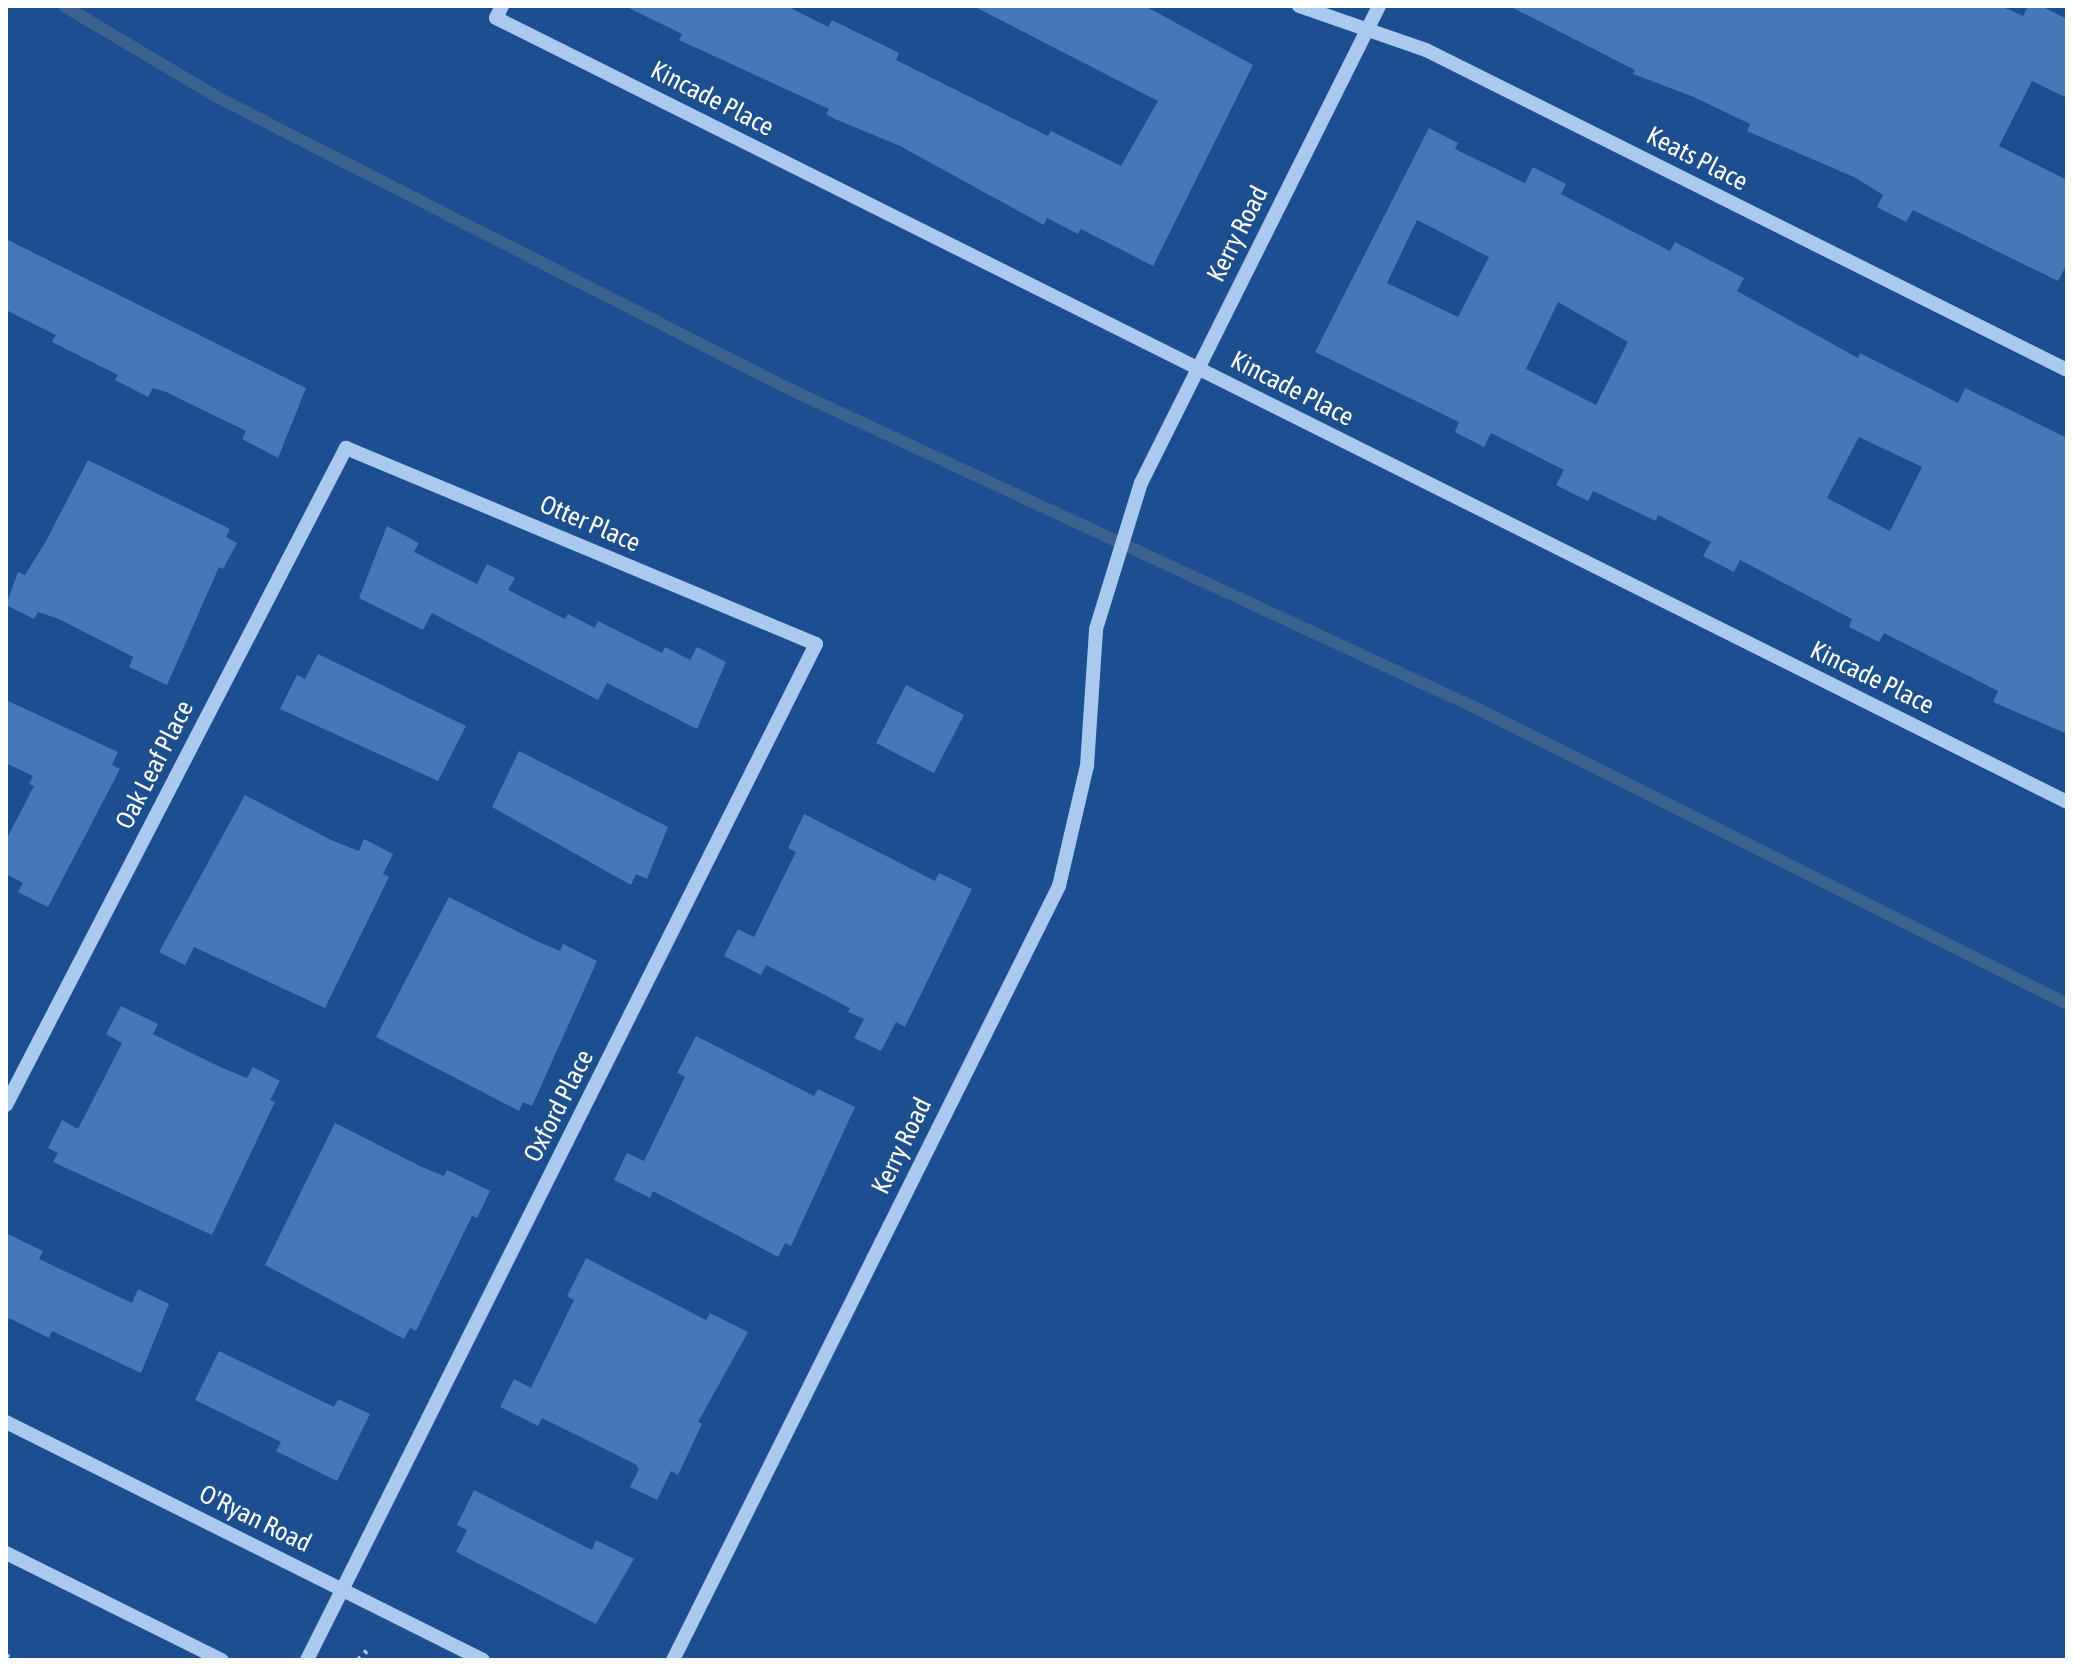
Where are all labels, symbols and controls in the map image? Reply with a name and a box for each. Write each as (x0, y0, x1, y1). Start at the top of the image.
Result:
street label: Kincade Place (645, 55, 779, 143)
street label: Keats Place (1641, 120, 1753, 198)
street label: Kerry Road (1201, 181, 1275, 287)
street label: Kincade Place (1225, 345, 1359, 433)
street label: Otter Place (535, 489, 645, 559)
street label: Kincade Place (1805, 635, 1939, 721)
street label: Oak Leaf Place (109, 695, 201, 835)
street label: Oxford Place (517, 1045, 601, 1167)
street label: Kerry Road (865, 1093, 939, 1199)
street label: O'Ryan Road (194, 1479, 316, 1559)

